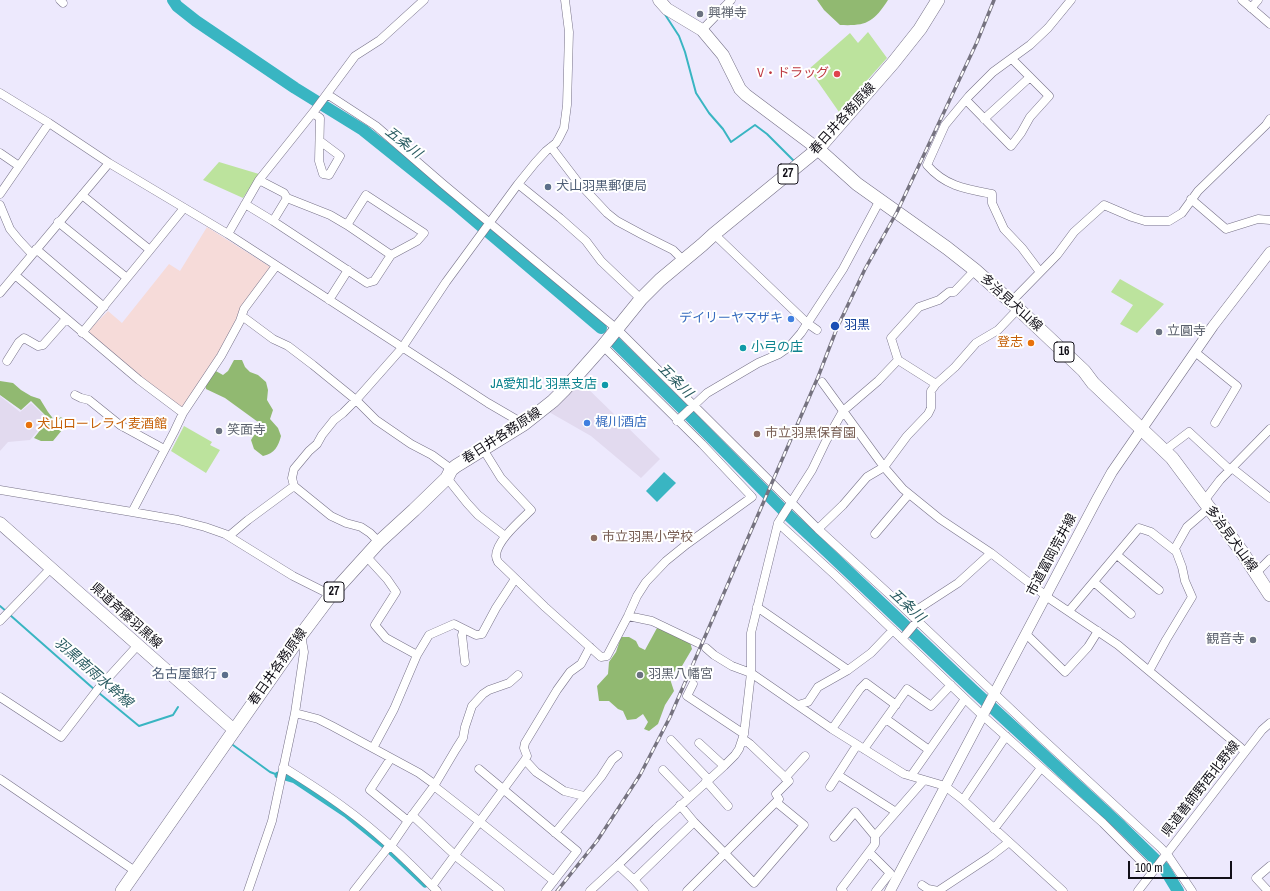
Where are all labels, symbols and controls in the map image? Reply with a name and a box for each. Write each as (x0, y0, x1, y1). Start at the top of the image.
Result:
place label: 興禅寺 (708, 6, 747, 22)
marker: 興禅寺 (695, 9, 705, 19)
place label: V・ドラッグ (757, 66, 829, 82)
marker: V・ドラッグ (832, 69, 842, 79)
street label: 春日井各務原線 (807, 80, 879, 158)
water label: 五条川 (381, 123, 425, 163)
road number: 27 (778, 164, 798, 184)
place label: 犬山羽黒郵便局 (556, 179, 647, 195)
marker: 犬山羽黒郵便局 (543, 182, 553, 192)
street label: 多治見犬山線 (977, 271, 1045, 335)
place label: デイリーヤマザキ (679, 311, 783, 327)
marker: デイリーヤマザキ (786, 314, 796, 324)
place label: 羽黒 (844, 318, 870, 334)
marker: 羽黒 (829, 320, 841, 332)
place label: 立圓寺 (1167, 324, 1206, 340)
marker: 立圓寺 (1154, 327, 1164, 337)
place label: 登志 (997, 335, 1023, 351)
marker: 登志 (1026, 338, 1036, 348)
place label: 小弓の庄 (751, 340, 803, 356)
road number: 16 (1054, 342, 1074, 362)
marker: 小弓の庄 (738, 343, 748, 353)
water label: 五条川 (654, 360, 696, 402)
place label: JA愛知北 羽黒支店 (491, 377, 597, 393)
marker: JA愛知北 羽黒支店 (600, 380, 610, 390)
street label: 春日井各務原線 (460, 405, 544, 467)
place label: 梶川酒店 (595, 415, 647, 431)
place label: 犬山ローレライ麦酒館 (37, 417, 167, 433)
marker: 梶川酒店 (582, 418, 592, 428)
marker: 犬山ローレライ麦酒館 (24, 420, 34, 430)
place label: 笑面寺 (227, 423, 266, 439)
marker: 笑面寺 (214, 426, 224, 436)
place label: 市立羽黒保育園 (765, 426, 856, 442)
marker: 市立羽黒保育園 (752, 429, 762, 439)
street label: 多治見犬山線 (1202, 503, 1260, 575)
street label: 市道富岡荒井線 (1024, 511, 1080, 599)
place label: 市立羽黒小学校 (602, 530, 693, 546)
marker: 市立羽黒小学校 (589, 533, 599, 543)
street label: 県道斉藤羽黒線 (87, 580, 165, 652)
road number: 27 (324, 582, 344, 602)
water label: 五条川 (886, 586, 928, 626)
street label: 春日井各務原線 (246, 625, 310, 709)
place label: 観音寺 (1206, 632, 1245, 648)
water label: 羽黒南雨水幹線 (51, 635, 135, 711)
marker: 観音寺 (1248, 635, 1258, 645)
place label: 名古屋銀行 (152, 667, 217, 683)
place label: 羽黒八幡宮 (648, 667, 713, 683)
marker: 名古屋銀行 (220, 670, 230, 680)
marker: 羽黒八幡宮 (635, 670, 645, 680)
street label: 県道善師野西北野線 (1159, 738, 1243, 840)
scale bar (1130, 853, 1234, 879)
text: 100 m (1135, 860, 1162, 876)

